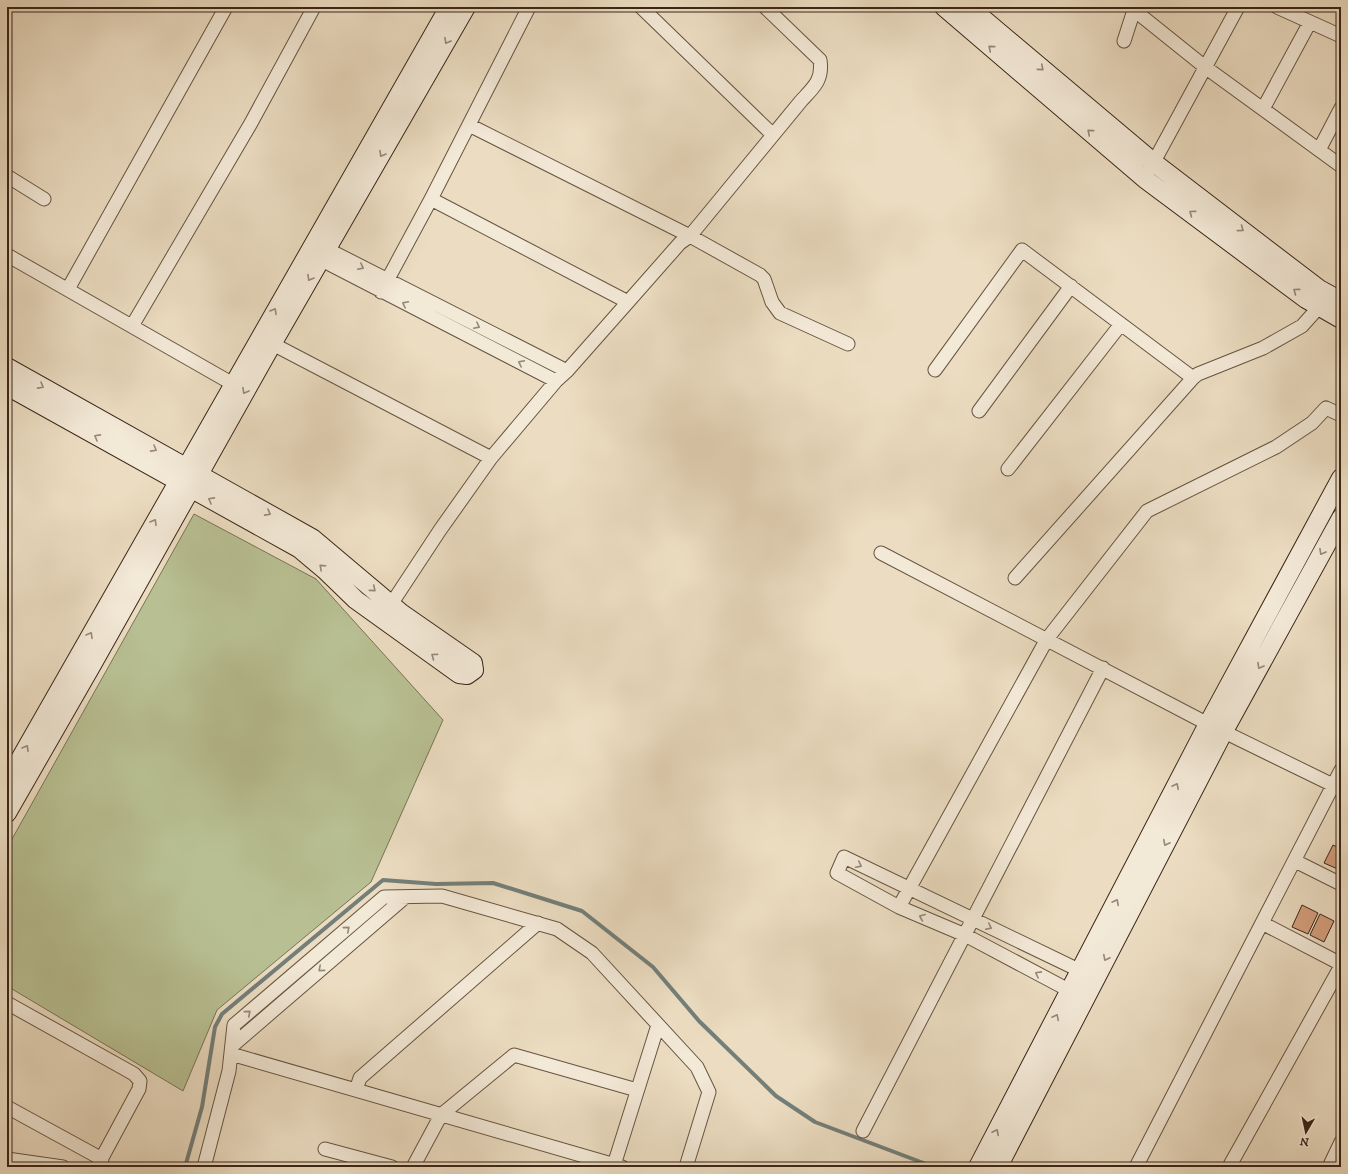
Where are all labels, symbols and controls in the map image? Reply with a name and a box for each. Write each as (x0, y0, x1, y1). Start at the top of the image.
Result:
one-way arrow (445, 37, 452, 44)
one-way arrow (988, 45, 996, 52)
one-way arrow (1037, 64, 1044, 71)
one-way arrow (1088, 130, 1095, 137)
one-way arrow (380, 150, 387, 157)
one-way arrow (1189, 211, 1196, 218)
one-way arrow (1236, 224, 1243, 231)
one-way arrow (357, 262, 365, 269)
one-way arrow (307, 274, 314, 281)
one-way arrow (1293, 289, 1300, 296)
one-way arrow (402, 301, 410, 309)
one-way arrow (270, 308, 277, 316)
one-way arrow (473, 321, 480, 328)
one-way arrow (518, 360, 525, 368)
one-way arrow (37, 381, 44, 388)
one-way arrow (243, 387, 250, 394)
one-way arrow (94, 434, 101, 441)
one-way arrow (150, 445, 158, 452)
one-way arrow (208, 497, 215, 504)
one-way arrow (264, 508, 271, 516)
one-way arrow (150, 519, 157, 526)
one-way arrow (1320, 548, 1327, 555)
one-way arrow (319, 564, 327, 572)
one-way arrow (368, 584, 376, 591)
one-way arrow (86, 632, 93, 639)
one-way arrow (432, 654, 439, 661)
one-way arrow (1257, 662, 1265, 669)
one-way arrow (22, 745, 29, 752)
one-way arrow (1171, 783, 1179, 791)
one-way arrow (1164, 839, 1171, 846)
one-way arrow (855, 860, 863, 868)
one-way arrow (1111, 898, 1119, 906)
one-way arrow (918, 914, 926, 922)
one-way arrow (985, 922, 992, 930)
one-way arrow (342, 927, 349, 934)
one-way arrow (1104, 954, 1111, 961)
one-way arrow (319, 964, 326, 971)
one-way arrow (1035, 971, 1042, 979)
one-way arrow (243, 1011, 250, 1018)
one-way arrow (1051, 1014, 1059, 1021)
north arrow (1286, 1112, 1326, 1152)
one-way arrow (992, 1129, 999, 1137)
text: N (1299, 1133, 1310, 1149)

